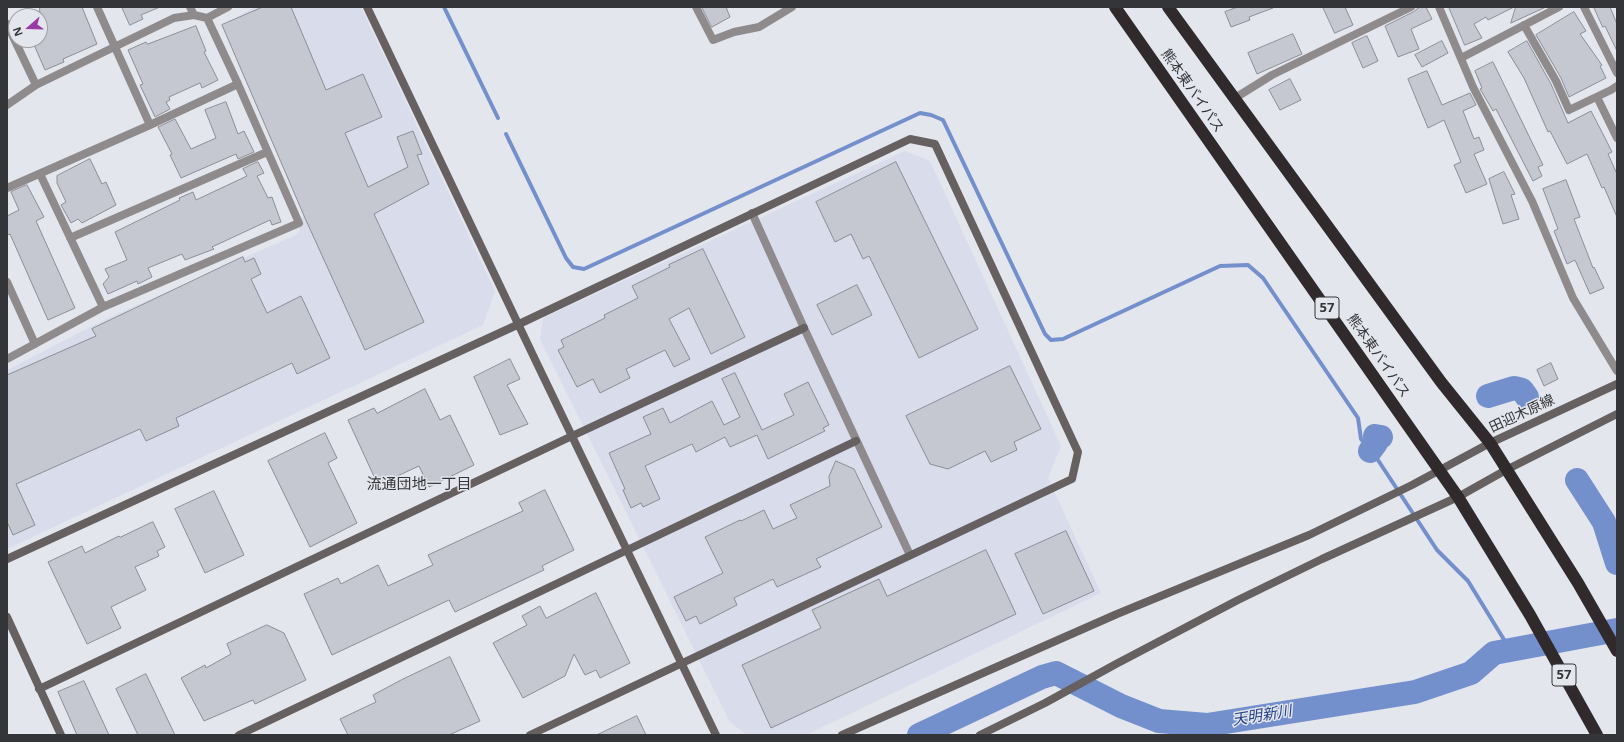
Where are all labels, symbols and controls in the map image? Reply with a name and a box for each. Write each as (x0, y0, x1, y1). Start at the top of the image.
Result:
north arrow (8, 8, 48, 48)
text: N (9, 25, 26, 39)
street label: 熊本東バイパス (1157, 46, 1227, 136)
road number: 57 (1315, 297, 1339, 319)
street label: 熊本東バイパス (1343, 311, 1413, 401)
street label: 田迎木原線 (1487, 392, 1557, 436)
district label: 流通団地一丁目 (367, 476, 471, 494)
road number: 57 (1552, 664, 1576, 686)
water label: 天明新川 (1231, 702, 1293, 730)

